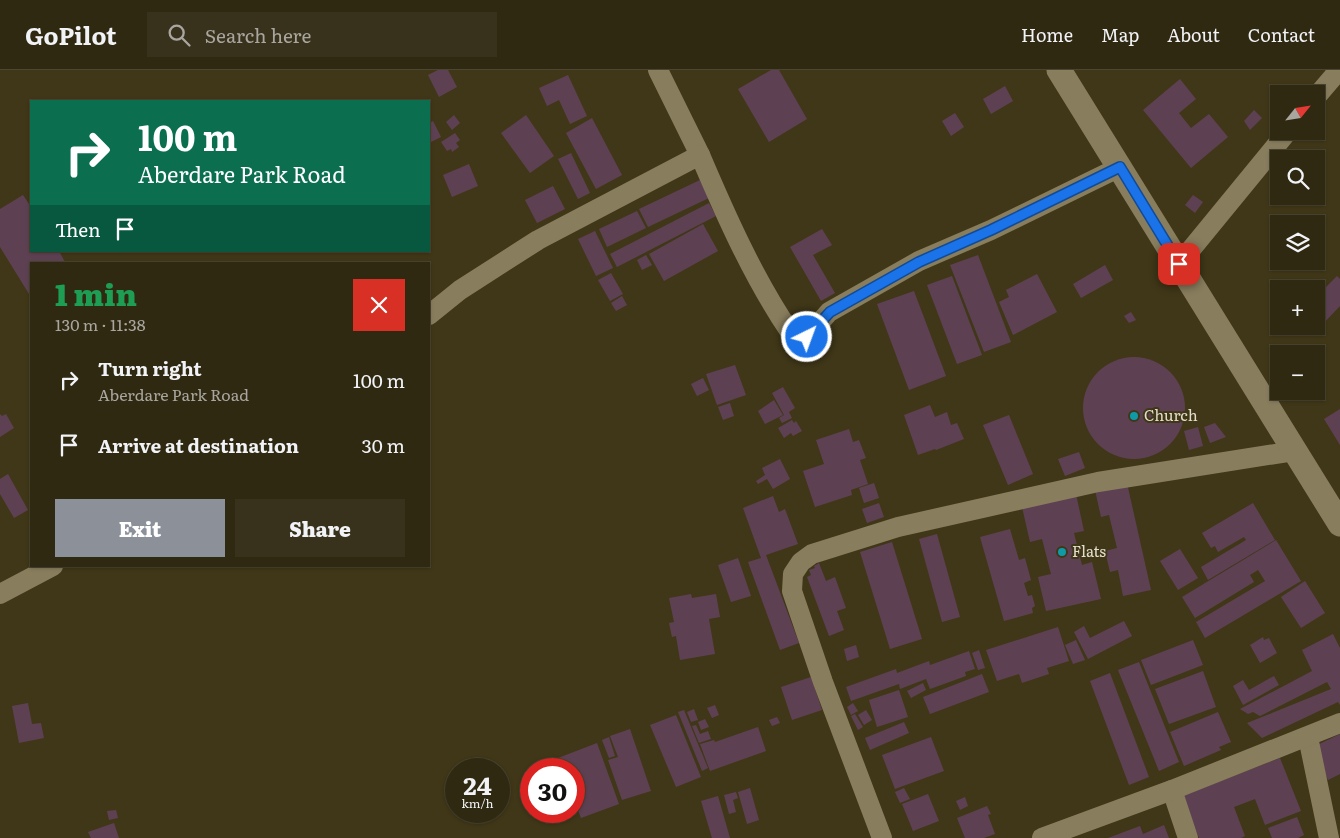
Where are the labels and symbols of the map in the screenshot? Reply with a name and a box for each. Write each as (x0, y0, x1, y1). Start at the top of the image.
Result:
north arrow (1270, 85, 1325, 140)
pin (1158, 243, 1200, 285)
position arrow (780, 310, 832, 362)
place label: Church (1144, 403, 1198, 426)
marker: Church (1128, 410, 1140, 422)
place label: Flats (1072, 539, 1106, 562)
marker: Flats (1056, 546, 1068, 558)
speed limit sign: 30 (520, 758, 585, 823)

